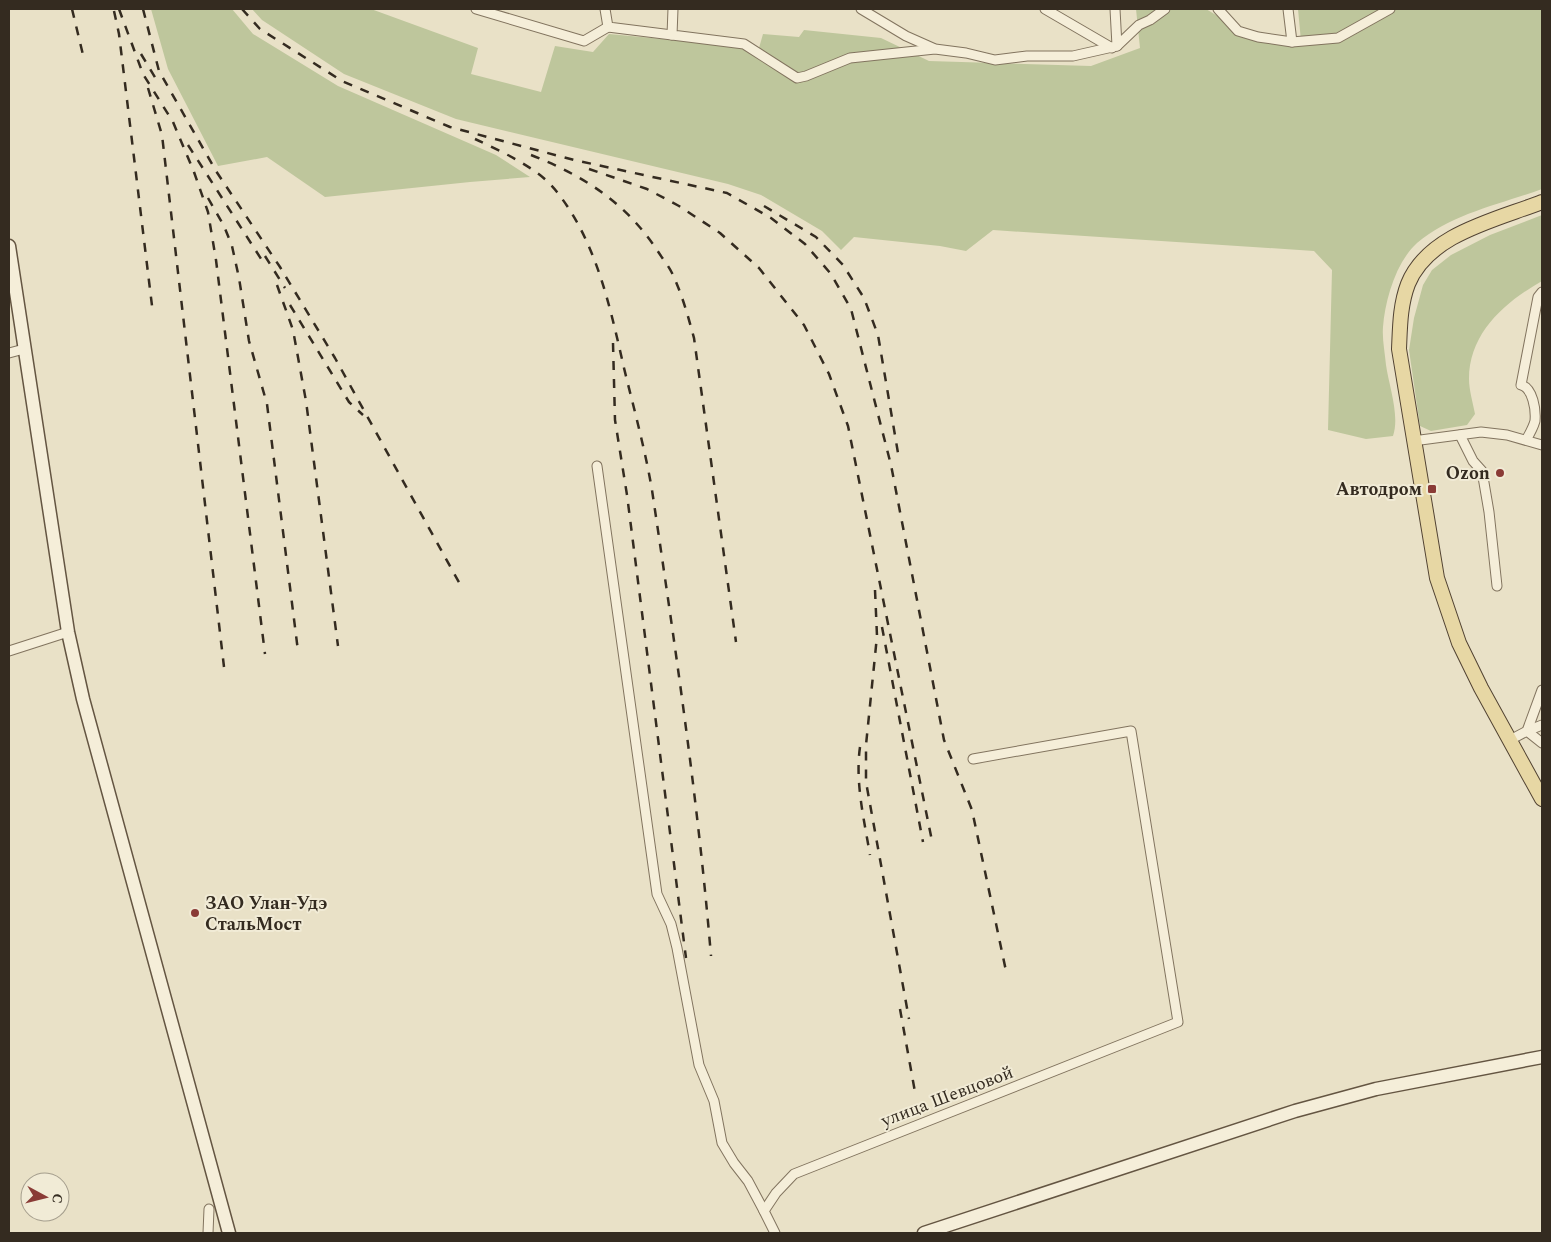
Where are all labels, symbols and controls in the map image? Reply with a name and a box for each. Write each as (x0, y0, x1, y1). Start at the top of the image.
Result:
place label: Ozon (1446, 460, 1490, 487)
marker: Ozon (1494, 467, 1506, 479)
place label: Автодром (1336, 476, 1422, 503)
marker: Автодром (1426, 483, 1438, 495)
place label: ЗАО Улан-Удэ СтальМост (205, 890, 327, 938)
marker: ЗАО Улан-Удэ СтальМост (189, 907, 201, 919)
street label: улица Шевцовой (876, 1059, 1017, 1134)
north arrow (20, 1172, 70, 1222)
text: С (46, 1192, 68, 1205)

